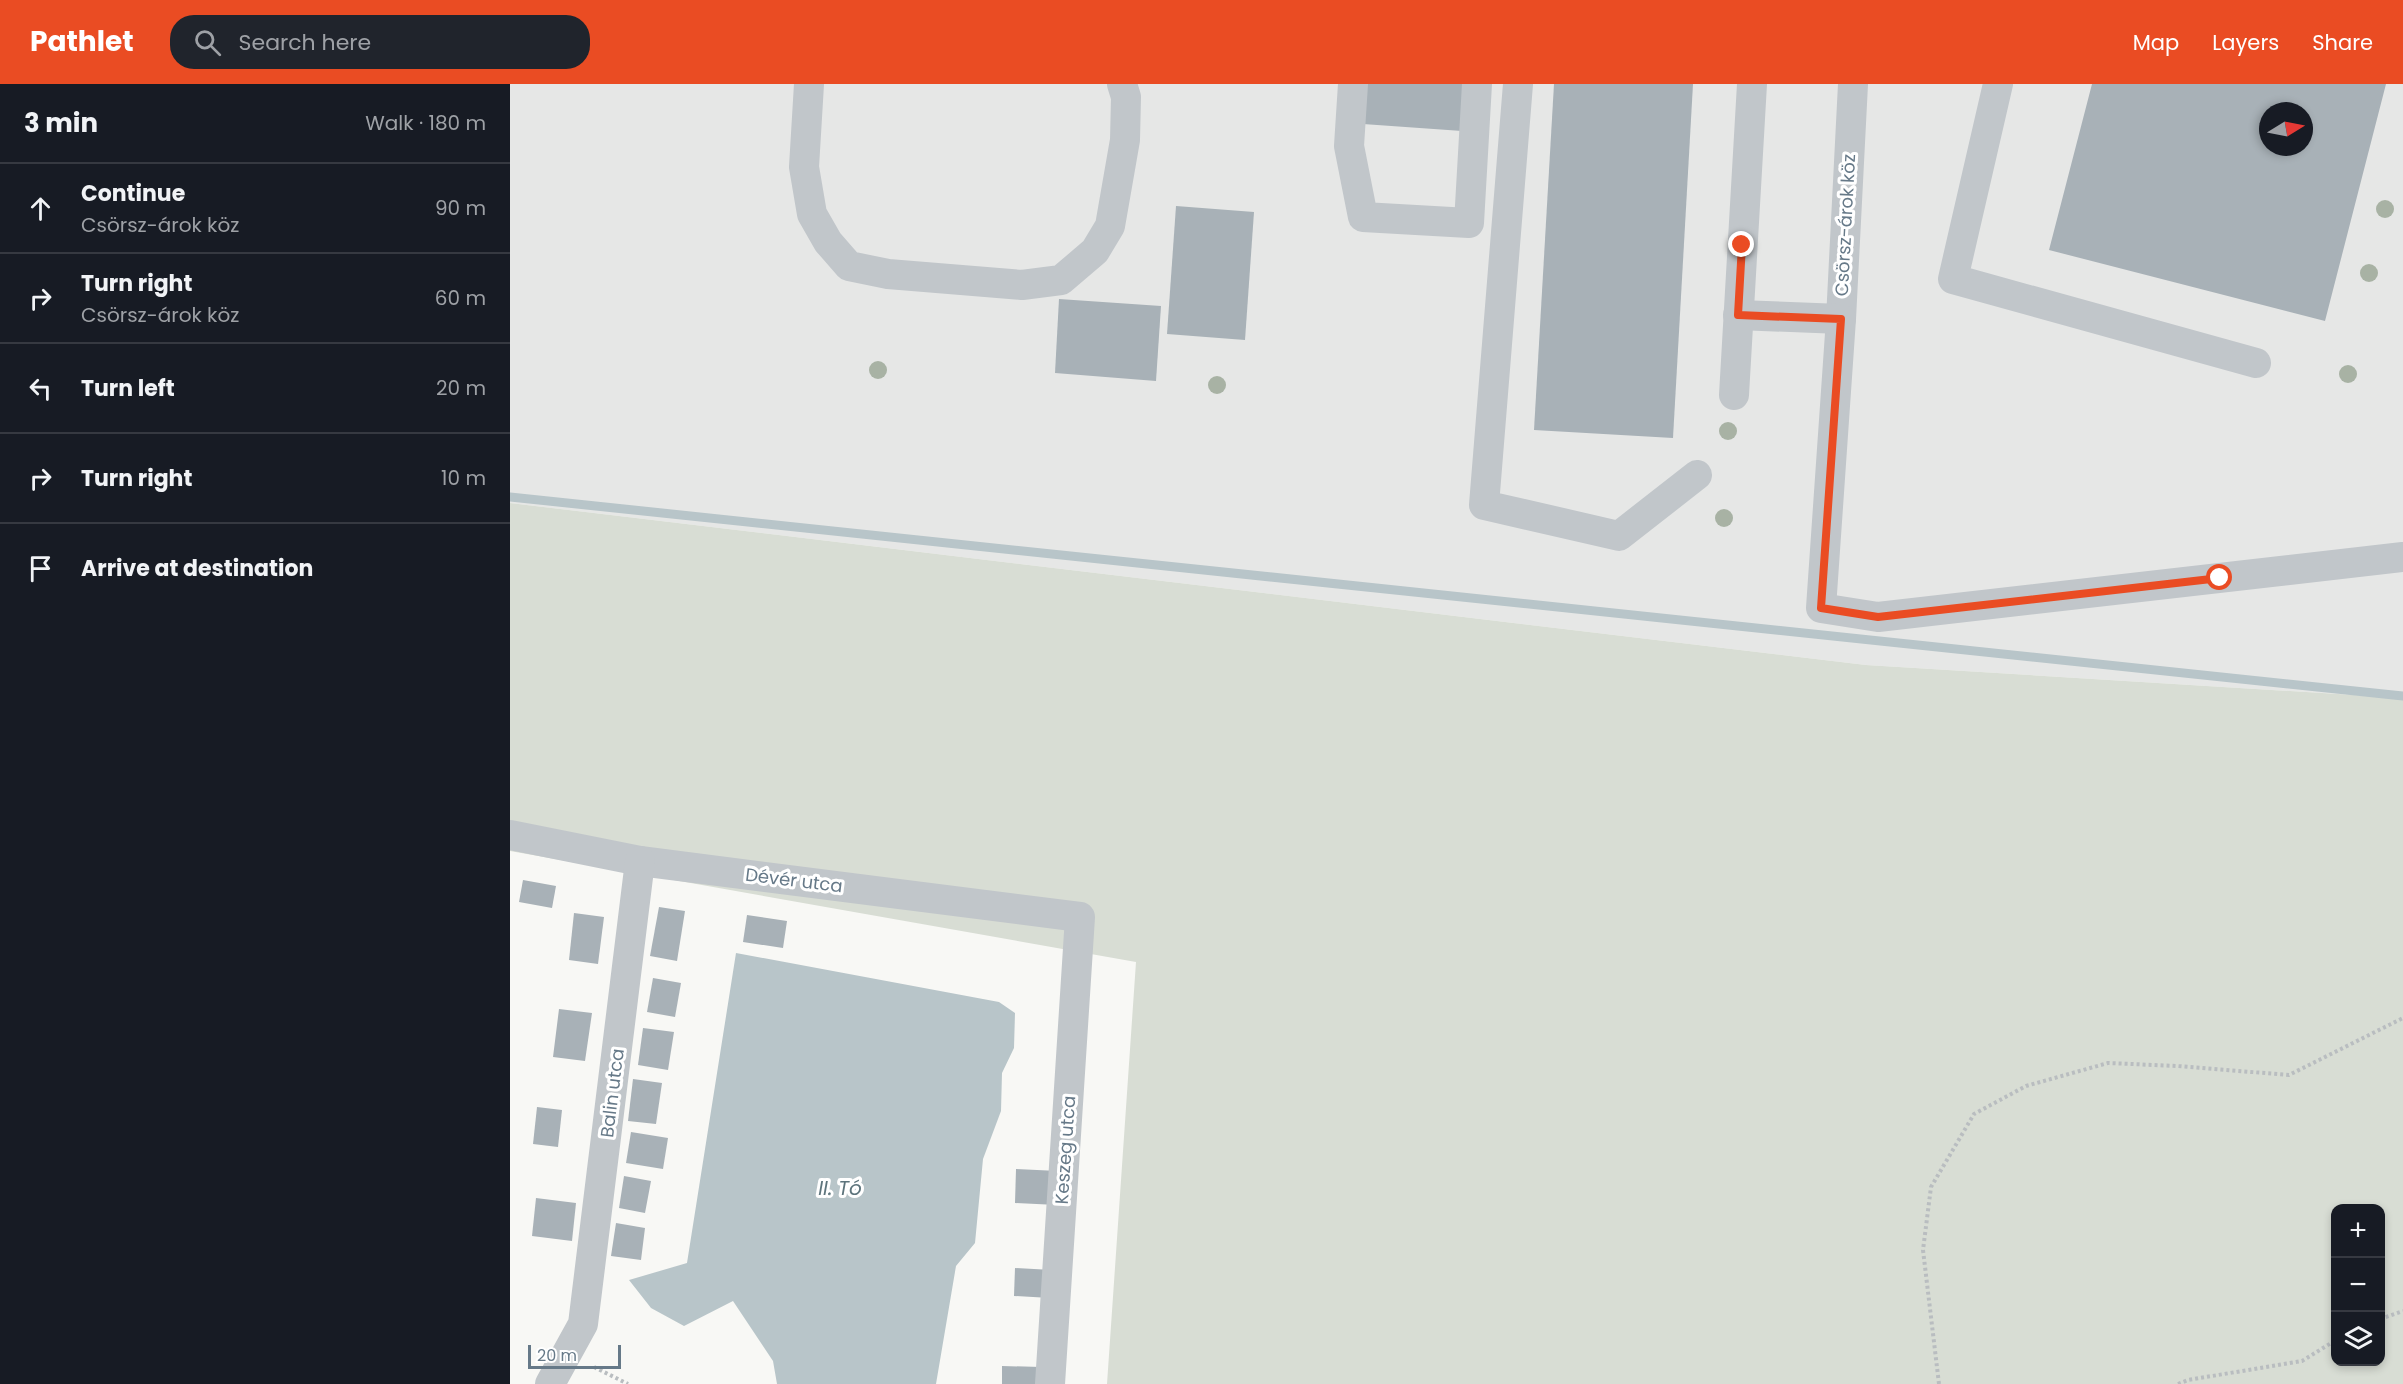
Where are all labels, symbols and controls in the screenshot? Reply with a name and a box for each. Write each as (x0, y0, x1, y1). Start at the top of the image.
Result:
search box (170, 15, 590, 69)
text: Pathlet (30, 22, 134, 61)
icon: search (191, 26, 224, 59)
text: Search here (239, 27, 371, 58)
text: Map (2133, 28, 2179, 57)
text: Layers (2212, 28, 2279, 57)
text: Share (2312, 28, 2373, 57)
north arrow (2259, 102, 2313, 156)
text: 3 min (24, 105, 98, 141)
text: Walk · 180 m (365, 109, 486, 137)
street label: Csörsz-árok köz (1829, 153, 1861, 297)
text: Continue (81, 178, 185, 209)
icon: ahead (24, 192, 57, 225)
text: 90 m (435, 194, 486, 222)
text: Csörsz-árok köz (81, 211, 239, 239)
route end (1728, 231, 1754, 257)
text: Turn right (81, 268, 192, 299)
icon: right (24, 282, 57, 315)
text: 60 m (435, 284, 486, 312)
text: Csörsz-árok köz (81, 301, 239, 329)
icon: left (24, 372, 57, 405)
text: Turn left (81, 373, 175, 404)
text: 20 m (436, 374, 486, 402)
icon: right (24, 462, 57, 495)
text: Turn right (81, 463, 192, 494)
text: 10 m (441, 464, 486, 492)
icon: arrive (24, 552, 57, 585)
text: Arrive at destination (81, 553, 313, 584)
route start (2206, 564, 2232, 590)
street label: Dévér utca (744, 862, 844, 898)
street label: Balin utca (594, 1047, 630, 1139)
street label: Keszeg utca (1049, 1095, 1081, 1205)
water label: II. Tó (818, 1174, 862, 1202)
map controls (2331, 1204, 2385, 1366)
button: + (2331, 1204, 2385, 1258)
button: − (2331, 1258, 2385, 1312)
button: layers (2331, 1312, 2385, 1366)
scale bar (528, 1342, 621, 1370)
text: 20 m (537, 1344, 577, 1367)

